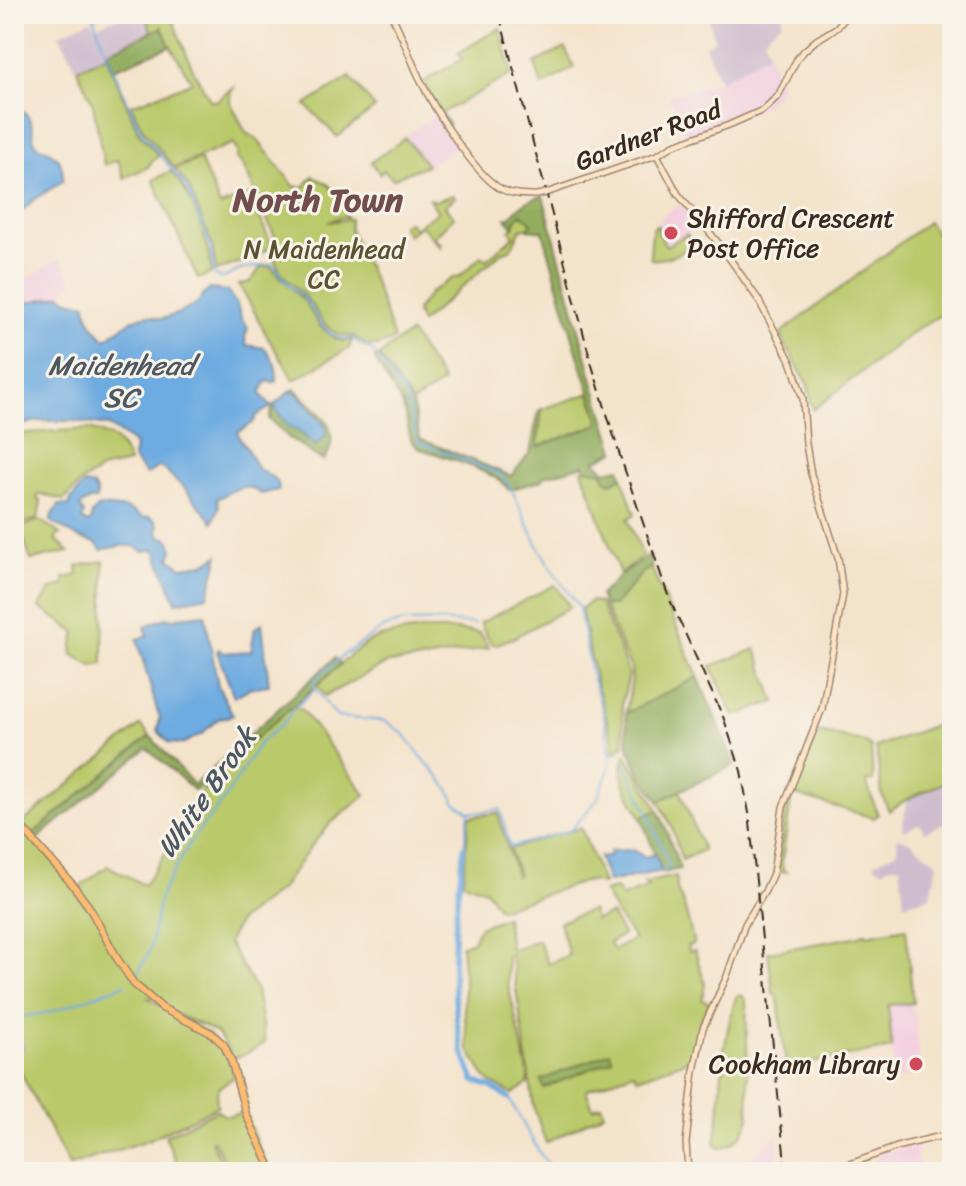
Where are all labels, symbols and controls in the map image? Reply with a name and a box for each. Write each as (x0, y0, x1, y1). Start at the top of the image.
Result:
street label: Gardner Road (568, 85, 730, 184)
district label: North Town (232, 170, 404, 230)
place label: Shifford Crescent Post Office (687, 195, 895, 271)
marker: Shifford Crescent Post Office (662, 224, 680, 242)
park label: N Maidenhead CC (243, 226, 407, 302)
water label: Maidenhead SC (48, 341, 201, 422)
water label: White Brook (143, 714, 271, 868)
place label: Cookham Library (709, 1041, 900, 1087)
marker: Cookham Library (907, 1055, 925, 1073)

